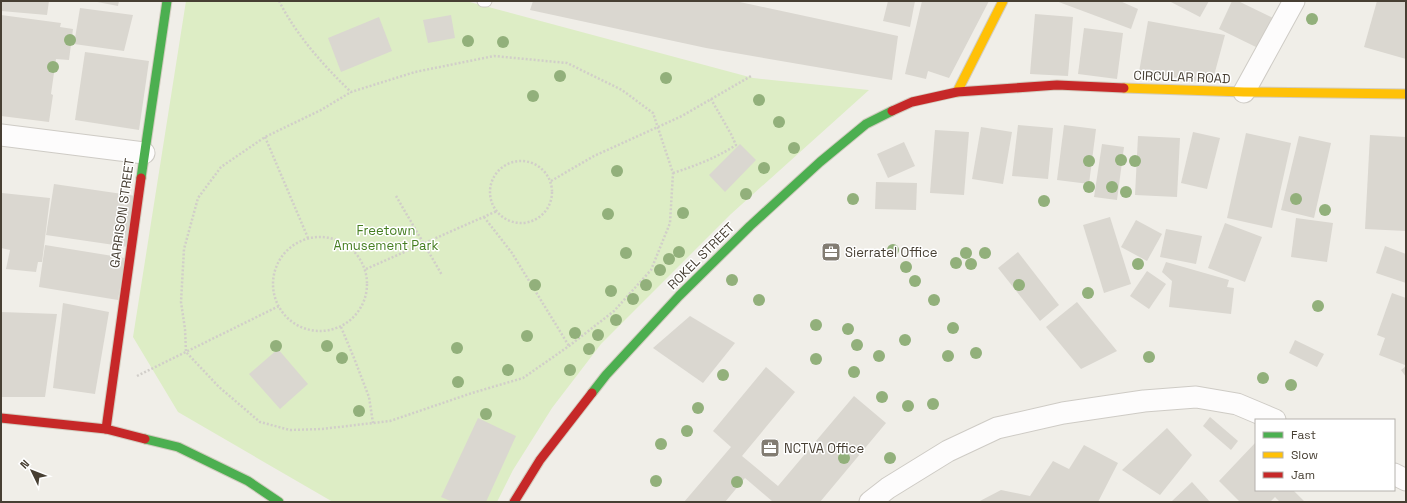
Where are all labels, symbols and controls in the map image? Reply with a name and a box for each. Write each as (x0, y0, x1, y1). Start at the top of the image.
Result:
street label: CIRCULAR ROAD (1133, 67, 1231, 87)
street label: GARRISON STREET (106, 157, 138, 269)
street label: ROKEL STREET (664, 219, 738, 293)
park label: Freetown Amusement Park (334, 222, 438, 254)
office icon: Sierratel Office (820, 241, 842, 263)
place label: Sierratel Office (845, 244, 937, 261)
legend (1255, 419, 1395, 491)
text: Fast (1291, 427, 1316, 443)
office icon: NCTVA Office (759, 437, 781, 459)
place label: NCTVA Office (784, 440, 864, 457)
text: Slow (1291, 447, 1318, 463)
north arrow (12, 451, 52, 491)
text: N (17, 457, 32, 472)
text: Jam (1291, 467, 1315, 483)

